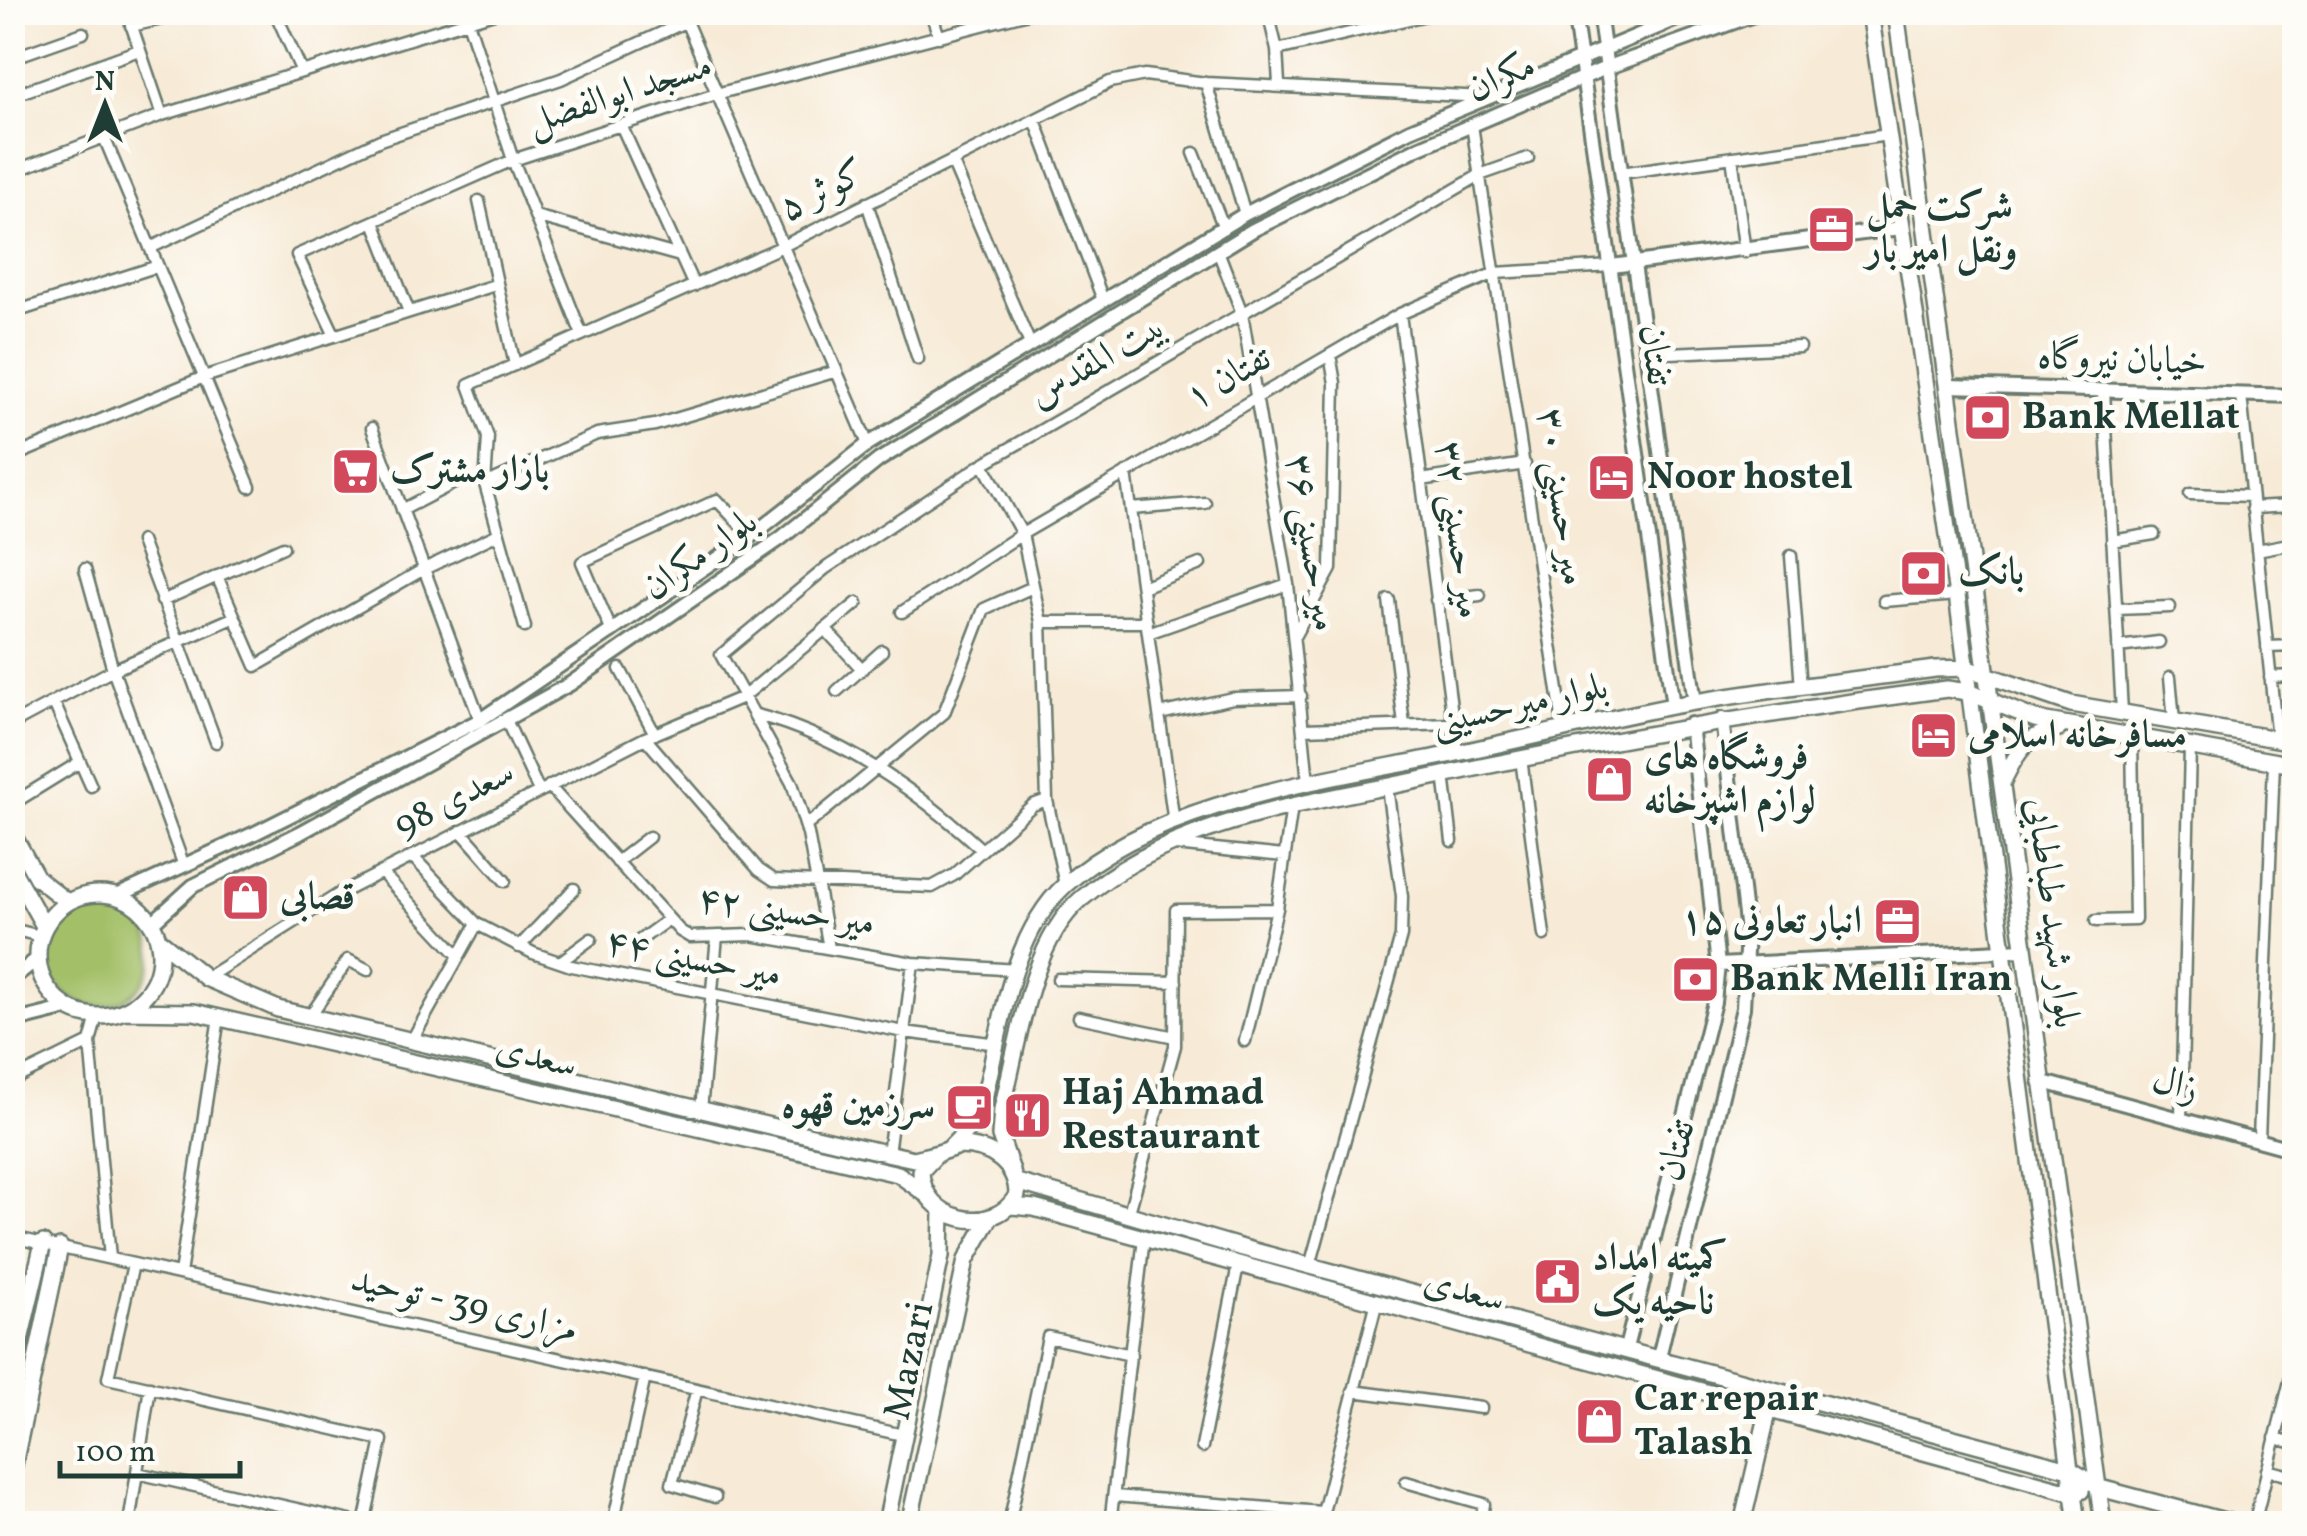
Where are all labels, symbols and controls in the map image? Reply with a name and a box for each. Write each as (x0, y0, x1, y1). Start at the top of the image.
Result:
street label: مسجد ابوالفضل (521, 40, 719, 150)
street label: مکران (1459, 41, 1545, 117)
north arrow (55, 55, 155, 155)
text: N (95, 63, 115, 102)
street label: کوثر ۵ (770, 148, 876, 236)
place label: شرکت حمل ونقل امیر بار (1862, 181, 2017, 278)
office icon: شرکت حمل ونقل امیر بار (1805, 203, 1857, 255)
street label: بیت المقدس (1019, 301, 1177, 423)
street label: تفتان (1623, 321, 1685, 390)
street label: خیابان نیروگاه (2036, 332, 2208, 390)
street label: تفتان ۱ (1176, 333, 1282, 425)
bank icon: Bank Mellat (1961, 392, 2013, 444)
place label: Bank Mellat (2022, 392, 2240, 445)
street label: میر حسینی ۳۰ (1521, 405, 1599, 589)
street label: میر حسینی ۳۲ (1420, 438, 1494, 622)
supermarket icon: بازار مشترک (329, 445, 381, 497)
place label: بازار مشترک (390, 445, 549, 498)
street label: میر حسینی ۳۶ (1270, 451, 1350, 635)
hotel icon: Noor hostel (1586, 452, 1638, 504)
place label: Noor hostel (1647, 452, 1853, 505)
street label: بلوار مکران (633, 497, 769, 615)
bank icon: بانک (1897, 547, 1949, 599)
place label: بانک (1958, 547, 2024, 600)
street label: بلوار میرحسینی (1427, 661, 1613, 751)
hotel icon: مسافرخانه اسلامی (1907, 710, 1959, 762)
place label: مسافرخانه اسلامی (1967, 710, 2187, 763)
place label: فروشگاه های لوازم اشپزخانه (1644, 731, 1816, 833)
street label: سعدی 98 (385, 747, 525, 853)
shop icon: فروشگاه های لوازم اشپزخانه (1583, 754, 1635, 806)
street label: بلوار شهید طباطبایی (2011, 795, 2091, 1031)
shop icon: قصابی (219, 872, 271, 924)
place label: قصابی (279, 872, 355, 925)
street label: میر حسینی ۴۲ (694, 874, 878, 952)
place label: انبار تعاونی ۱۵ (1681, 896, 1862, 949)
office icon: انبار تعاونی ۱۵ (1871, 896, 1923, 948)
street label: میر حسینی ۴۴ (600, 917, 786, 1003)
bank icon: Bank Melli Iran (1669, 954, 1721, 1006)
place label: Bank Melli Iran (1730, 954, 2013, 1007)
street label: سعدی (490, 1022, 582, 1094)
street label: زال (2146, 1054, 2204, 1118)
place label: Haj Ahmad Restaurant (1062, 1068, 1264, 1165)
place label: سرزمین قهوه (781, 1081, 935, 1134)
cafe icon: سرزمین قهوه (944, 1081, 996, 1133)
restaurant icon: Haj Ahmad Restaurant (1001, 1090, 1053, 1142)
street label: تفتان (1645, 1114, 1711, 1187)
place label: کمیته امداد ناحیه یک (1592, 1233, 1728, 1330)
street label: مزاری 39 - توحید (345, 1254, 583, 1358)
public building icon: کمیته امداد ناحیه یک (1531, 1255, 1583, 1307)
street label: سعدی (1417, 1256, 1511, 1328)
street label: Mazari (873, 1297, 949, 1425)
place label: Car repair Talash (1634, 1374, 1819, 1471)
shop icon: Car repair Talash (1573, 1396, 1625, 1448)
scale bar (60, 1416, 240, 1478)
text: 100 m (75, 1432, 156, 1474)

